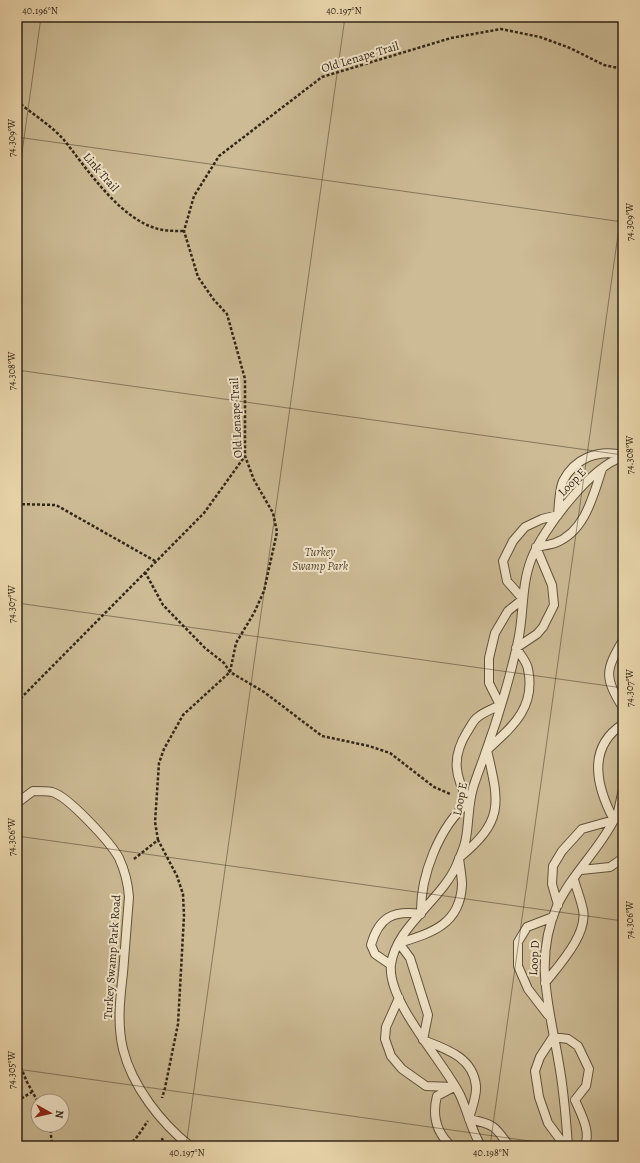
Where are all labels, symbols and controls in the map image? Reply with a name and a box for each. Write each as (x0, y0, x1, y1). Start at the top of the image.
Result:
text: 40.196°N (22, 4, 58, 17)
text: 40.197°N (326, 4, 362, 17)
street label: Old Lenape Trail (319, 38, 401, 76)
text: 74.309°W (5, 118, 18, 157)
street label: Link Trail (80, 149, 122, 195)
text: 74.309°W (623, 202, 636, 241)
text: 74.308°W (5, 351, 18, 390)
street label: Old Lenape Trail (226, 377, 246, 459)
text: 74.308°W (623, 435, 636, 474)
street label: Loop E (554, 464, 590, 500)
park label: Turkey Swamp Park (292, 544, 349, 574)
text: 74.307°W (5, 584, 18, 623)
text: 74.307°W (623, 668, 636, 707)
street label: Loop E (449, 781, 471, 817)
text: 74.306°W (5, 817, 18, 856)
street label: Turkey Swamp Park Road (100, 894, 124, 1020)
text: 74.306°W (623, 900, 636, 939)
street label: Loop D (525, 940, 543, 976)
text: 74.305°W (5, 1050, 18, 1089)
north arrow (30, 1093, 70, 1133)
text: N (51, 1109, 67, 1119)
text: 40.197°N (169, 1146, 205, 1159)
text: 40.198°N (473, 1146, 509, 1159)

